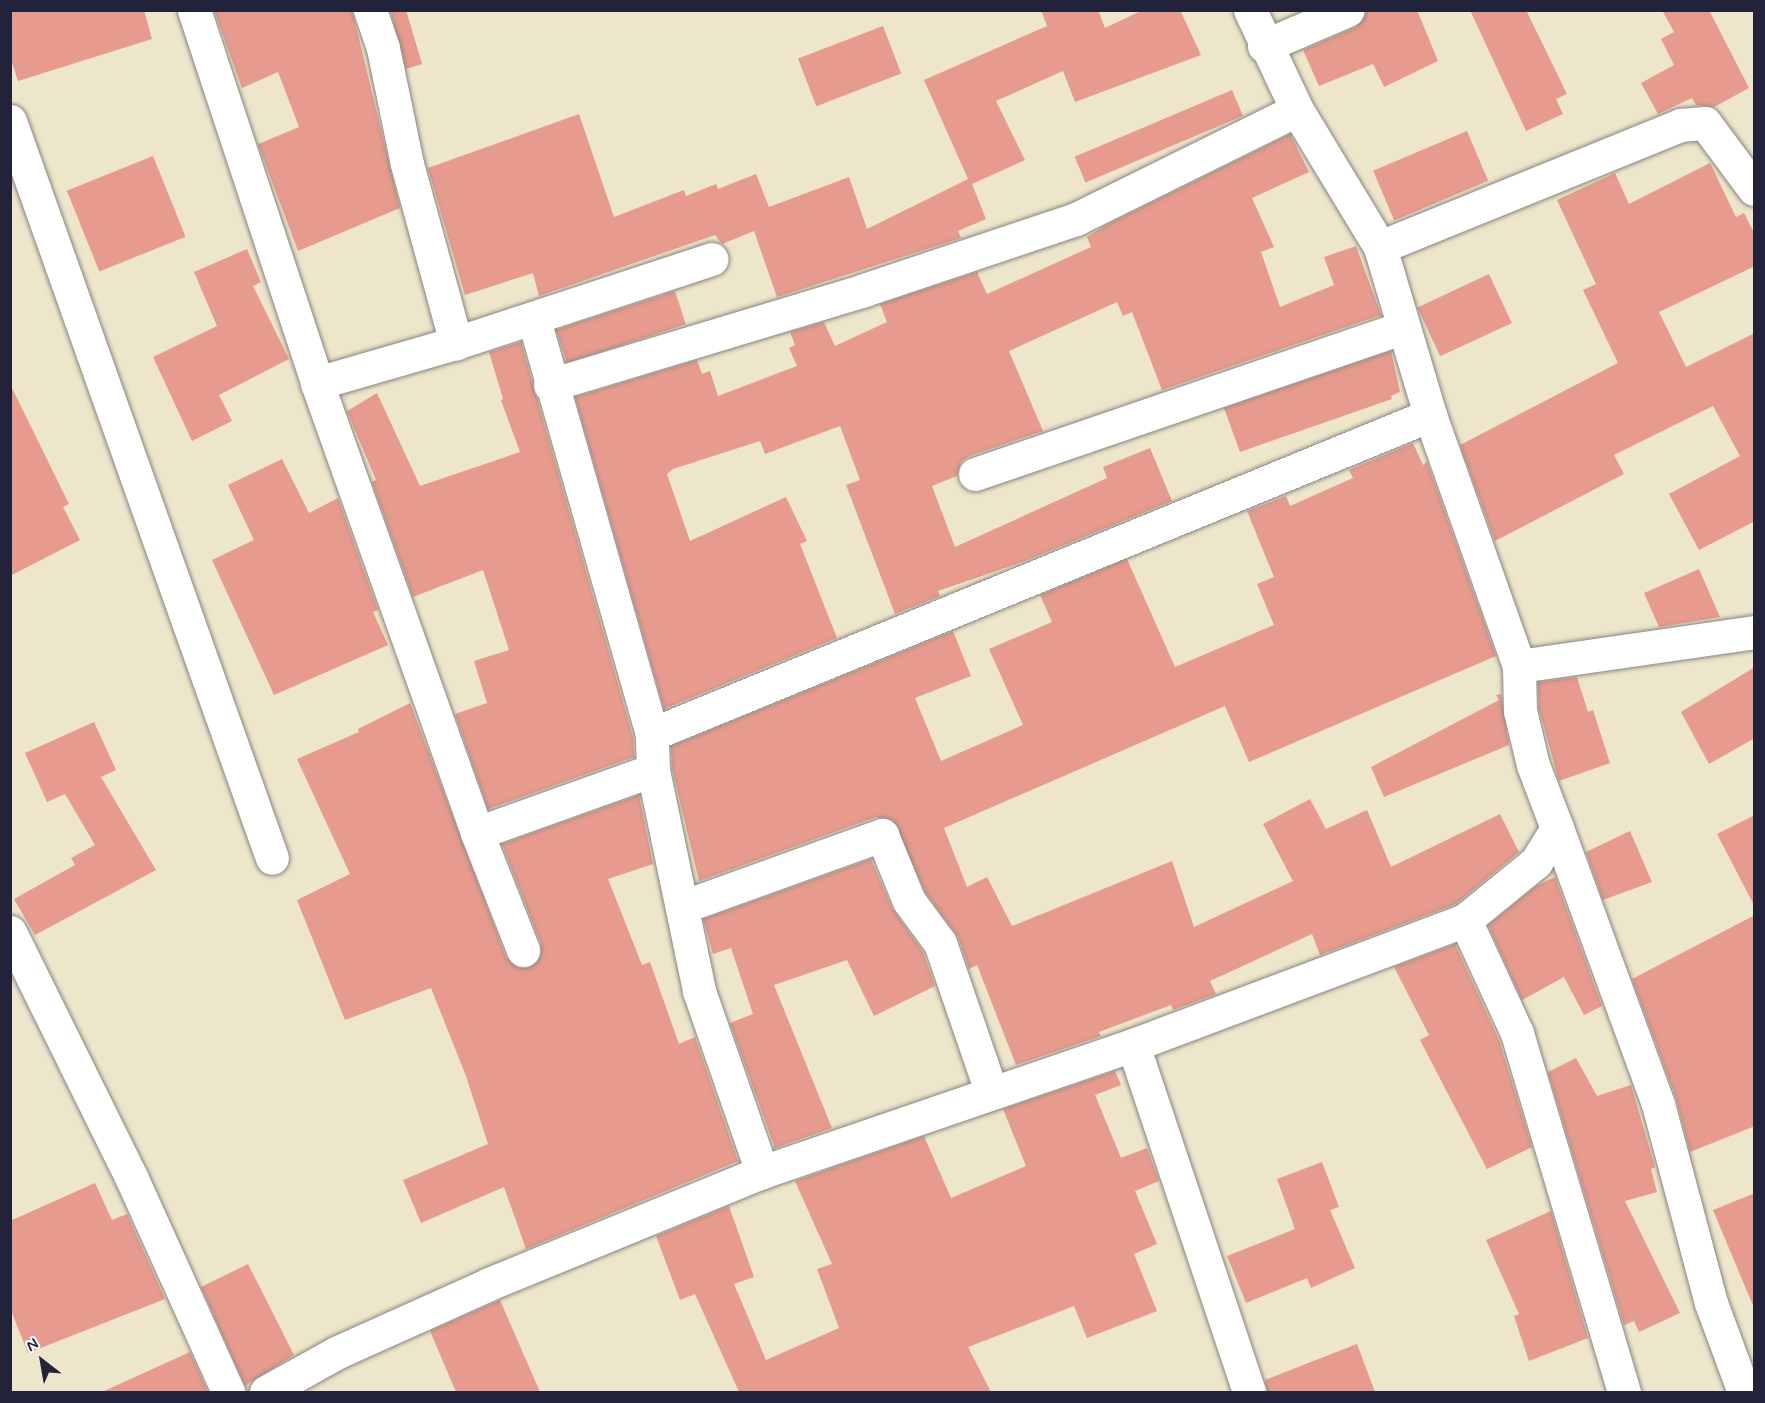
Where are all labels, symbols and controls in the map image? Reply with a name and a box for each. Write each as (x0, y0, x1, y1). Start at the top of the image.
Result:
north arrow (12, 1331, 72, 1391)
text: N (22, 1333, 42, 1357)

